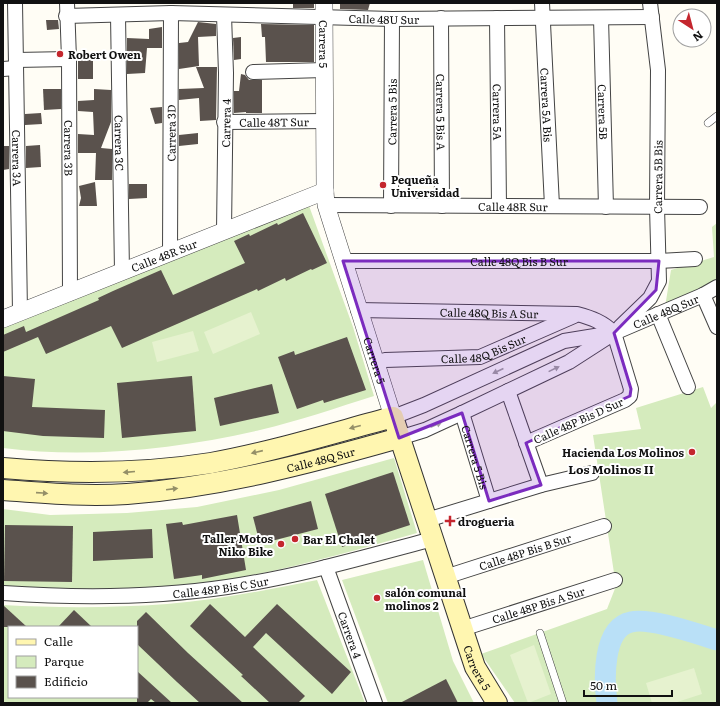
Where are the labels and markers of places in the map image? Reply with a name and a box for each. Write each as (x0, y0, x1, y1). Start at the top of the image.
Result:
place label: Robert Owen (68, 46, 141, 62)
marker: Robert Owen (55, 49, 65, 59)
place label: Pequeña Universidad (391, 171, 460, 200)
marker: Pequeña Universidad (378, 180, 388, 190)
place label: Hacienda Los Molinos (562, 444, 685, 460)
marker: Hacienda Los Molinos (687, 447, 697, 457)
place label: drogueria (458, 513, 515, 529)
marker: drogueria (445, 516, 455, 526)
place label: Taller Motos Niko Bike (202, 530, 273, 559)
place label: Bar El Chalet (303, 531, 375, 547)
marker: Bar El Chalet (290, 534, 300, 544)
marker: Taller Motos Niko Bike (276, 539, 286, 549)
place label: salón comunal molinos 2 (385, 584, 466, 613)
marker: salón comunal molinos 2 (372, 593, 382, 603)

